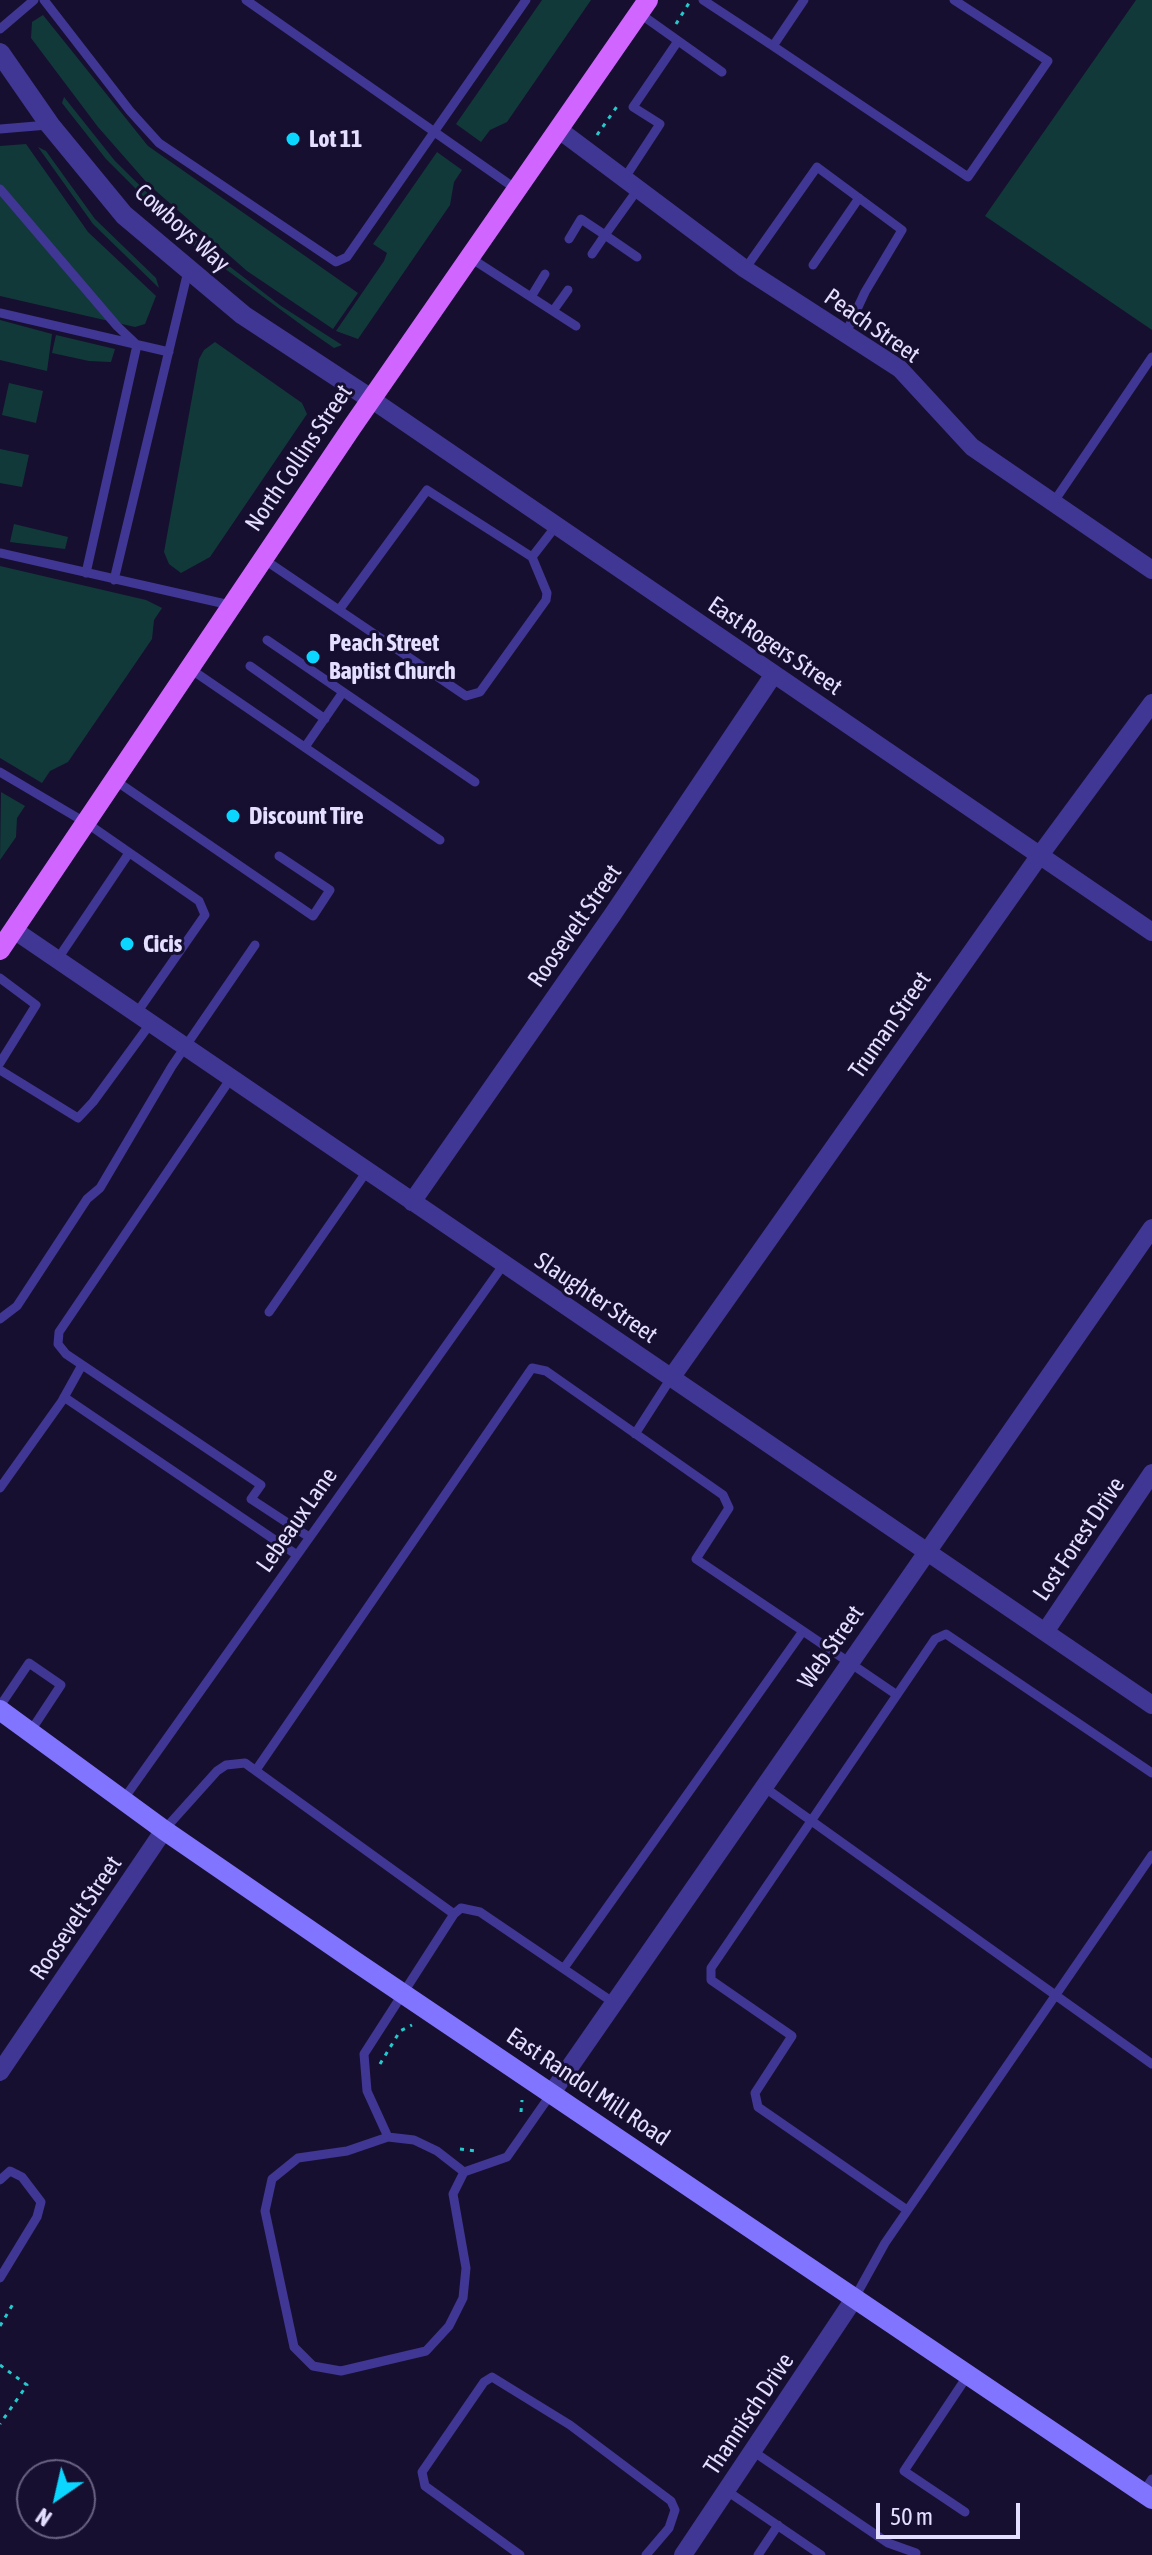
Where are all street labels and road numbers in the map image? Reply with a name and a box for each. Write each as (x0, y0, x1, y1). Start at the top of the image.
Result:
street label: Cowboys Way (129, 178, 235, 278)
street label: Peach Street (819, 283, 925, 369)
street label: North Collins Street (239, 379, 359, 537)
street label: East Rogers Street (702, 591, 848, 701)
street label: Roosevelt Street (522, 859, 628, 993)
street label: Truman Street (843, 966, 937, 1084)
street label: Slaughter Street (529, 1246, 663, 1350)
street label: Lebeaux Lane (250, 1462, 344, 1578)
street label: Lost Forest Drive (1027, 1472, 1131, 1606)
street label: Web Street (792, 1600, 870, 1694)
street label: Roosevelt Street (24, 1850, 128, 1986)
street label: East Randol Mill Road (501, 2022, 675, 2152)
street label: Thannisch Drive (698, 2348, 800, 2480)

